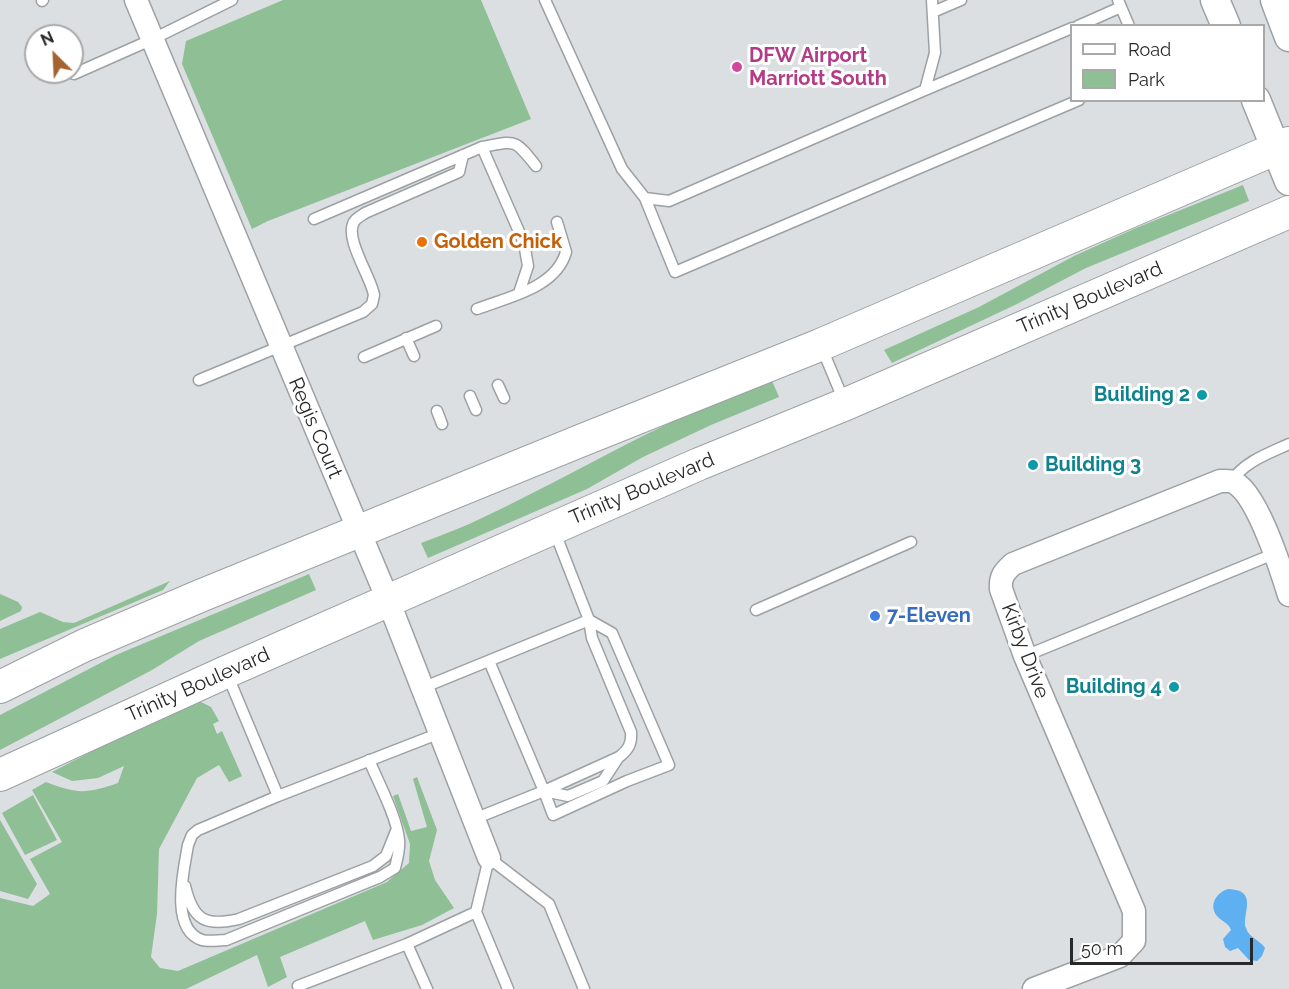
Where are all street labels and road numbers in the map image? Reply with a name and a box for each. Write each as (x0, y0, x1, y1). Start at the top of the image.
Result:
street label: Trinity Boulevard (1014, 257, 1166, 339)
street label: Regis Court (283, 374, 347, 482)
street label: Trinity Boulevard (566, 448, 718, 530)
street label: Kirby Drive (996, 600, 1054, 702)
street label: Trinity Boulevard (122, 643, 274, 727)

